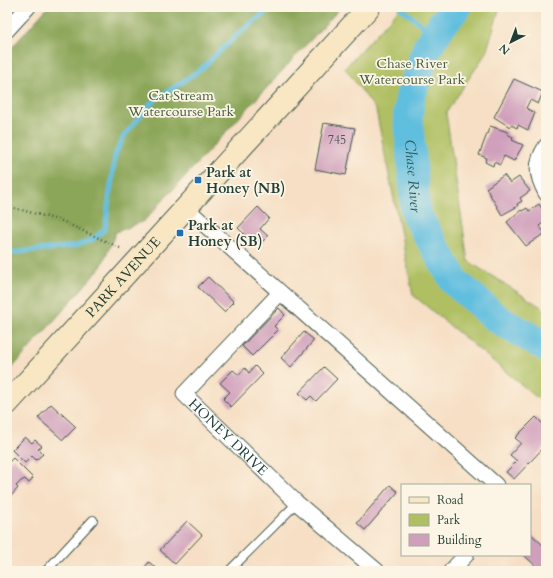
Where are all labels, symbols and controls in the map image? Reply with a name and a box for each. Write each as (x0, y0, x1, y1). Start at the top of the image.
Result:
north arrow (491, 22, 531, 62)
text: N (496, 40, 513, 58)
park label: Chase River Watercourse Park (358, 54, 465, 89)
park label: Cat Stream Watercourse Park (127, 86, 234, 121)
house number: 745 (328, 132, 346, 148)
water label: Chase River (400, 139, 426, 214)
place label: Park at Honey (NB) (206, 163, 285, 198)
marker: Park at Honey (NB) (193, 175, 203, 185)
place label: Park at Honey (SB) (188, 216, 262, 251)
marker: Park at Honey (SB) (175, 228, 185, 238)
street label: PARK AVENUE (82, 232, 165, 322)
street label: HONEY DRIVE (184, 394, 272, 480)
legend (401, 484, 531, 556)
text: Road (437, 492, 464, 508)
text: Park (437, 512, 461, 528)
text: Building (437, 532, 482, 548)

